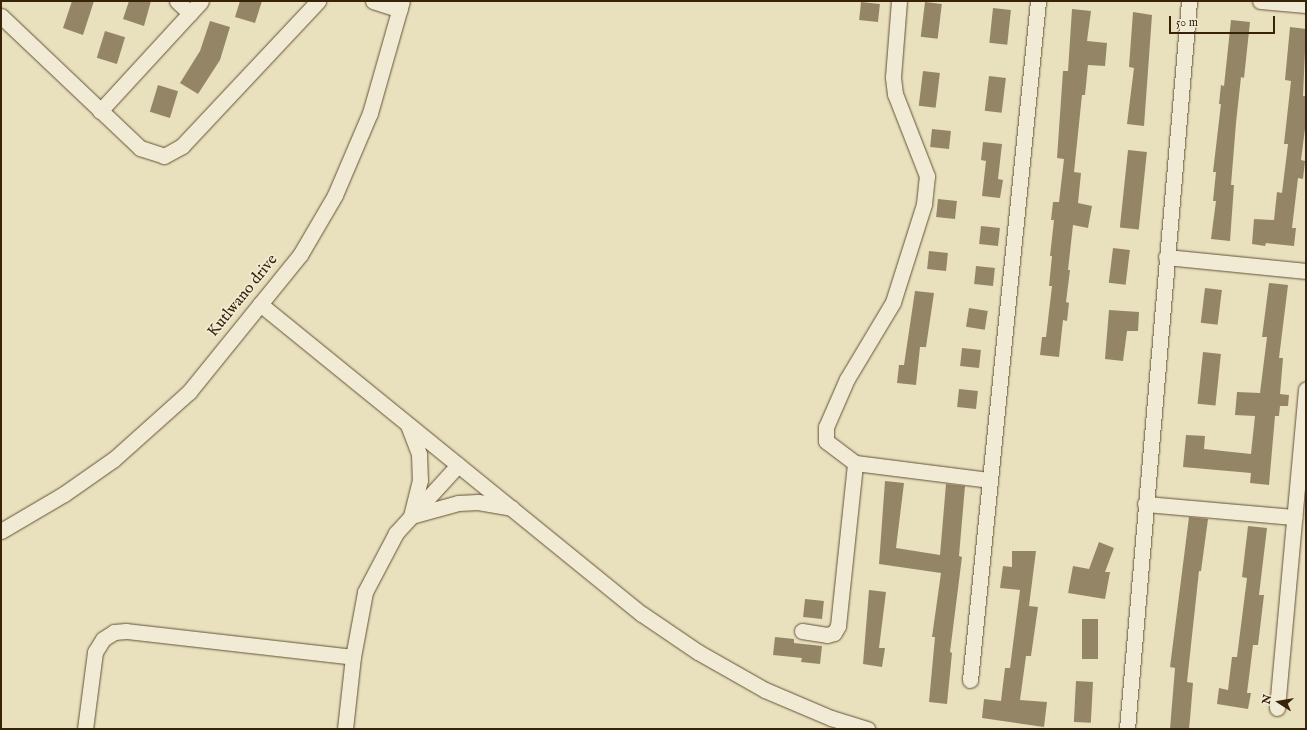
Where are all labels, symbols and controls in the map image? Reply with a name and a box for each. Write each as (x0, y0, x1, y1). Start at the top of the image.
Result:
scale bar (1171, 8, 1277, 34)
text: 50 m (1176, 15, 1198, 30)
street label: Kutlwano drive (204, 251, 282, 341)
north arrow (1259, 682, 1299, 722)
text: N (1259, 693, 1275, 706)

